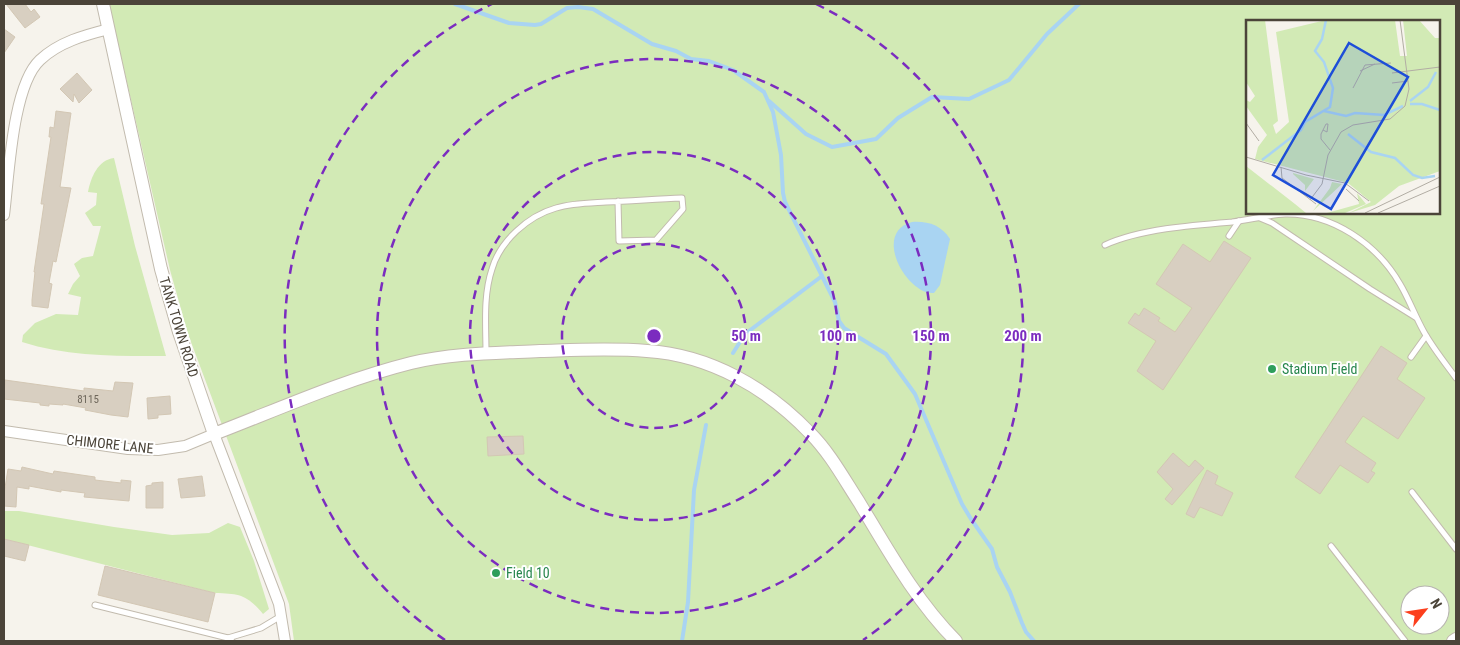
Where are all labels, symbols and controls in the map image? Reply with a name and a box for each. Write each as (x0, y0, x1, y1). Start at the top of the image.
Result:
inset map (1246, 20, 1440, 214)
street label: TANK TOWN ROAD (156, 275, 202, 379)
centre of rings (645, 327, 663, 345)
text: 50 m (731, 327, 761, 345)
text: 100 m (819, 327, 857, 345)
text: 150 m (912, 327, 950, 345)
text: 200 m (1004, 327, 1042, 345)
place label: Stadium Field (1282, 361, 1357, 377)
marker: Stadium Field (1266, 363, 1278, 375)
house number: 8115 (77, 393, 99, 406)
street label: CHIMORE LANE (66, 431, 154, 457)
place label: Field 10 (506, 565, 550, 581)
marker: Field 10 (490, 567, 502, 579)
north arrow (1400, 585, 1450, 635)
text: N (1427, 596, 1445, 611)

